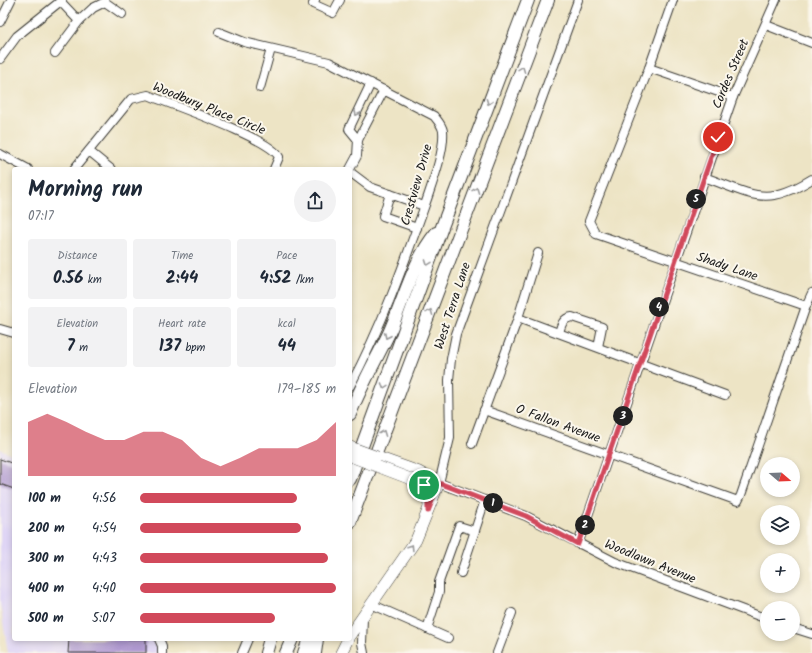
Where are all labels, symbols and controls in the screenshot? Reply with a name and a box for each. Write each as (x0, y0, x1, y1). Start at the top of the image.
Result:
street label: Cordes Street (707, 35, 756, 112)
one-way arrow (518, 65, 526, 72)
street label: Woodbury Place Circle (149, 77, 269, 141)
one-way arrow (486, 99, 494, 106)
one-way arrow (354, 108, 362, 116)
pin (701, 120, 735, 154)
icon: check (707, 126, 729, 148)
street label: Crestview Drive (395, 142, 439, 228)
text: Morning run (28, 173, 143, 208)
button: share (294, 180, 336, 222)
one-way arrow (471, 187, 479, 194)
pin: 5 (686, 189, 706, 209)
text: 5 (693, 190, 699, 208)
text: 07:17 (28, 206, 54, 227)
text: Distance (58, 247, 97, 265)
text: Time (171, 247, 193, 265)
text: Pace (276, 247, 297, 265)
street label: Shady Lane (693, 247, 761, 287)
one-way arrow (425, 260, 433, 267)
street label: West Terra Lane (429, 260, 477, 352)
text: 0.56 (53, 265, 83, 292)
text: 2:44 (166, 265, 198, 292)
text: 4:52 (260, 265, 292, 292)
text: km (83, 271, 102, 289)
text: /km (292, 271, 314, 289)
pin: 4 (649, 297, 669, 317)
text: 4 (656, 298, 662, 316)
one-way arrow (425, 308, 433, 315)
text: Elevation (57, 315, 98, 333)
text: Heart rate (158, 315, 206, 333)
text: kcal (278, 315, 296, 333)
one-way arrow (384, 332, 392, 339)
text: 7 (67, 333, 75, 360)
text: 137 (159, 333, 181, 360)
text: 44 (277, 333, 296, 360)
text: m (75, 339, 88, 357)
text: bpm (181, 339, 205, 357)
text: Elevation (28, 379, 77, 400)
text: 179–185 m (277, 379, 336, 400)
one-way arrow (380, 382, 388, 389)
street label: O Fallon Avenue (513, 399, 603, 449)
pin: 3 (613, 406, 633, 426)
text: 3 (620, 407, 626, 425)
one-way arrow (379, 430, 387, 437)
north arrow (760, 457, 800, 497)
map controls (760, 457, 800, 641)
pin (407, 468, 441, 502)
icon: arrive (413, 474, 435, 496)
text: 100 m (28, 488, 61, 509)
text: 4:56 (92, 488, 117, 509)
pin: 1 (483, 493, 503, 513)
text: 1 (491, 494, 495, 512)
button: layers (760, 505, 800, 545)
pin: 2 (575, 515, 595, 535)
text: 2 (582, 516, 588, 534)
text: 200 m (28, 518, 65, 539)
text: 4:54 (92, 518, 117, 539)
street label: Woodlawn Avenue (601, 534, 699, 590)
one-way arrow (406, 544, 414, 551)
text: 300 m (28, 548, 64, 569)
text: 4:43 (92, 548, 117, 569)
button: + (760, 553, 800, 593)
text: 400 m (28, 578, 64, 599)
text: 4:40 (92, 578, 116, 599)
button: − (760, 601, 800, 641)
text: 500 m (28, 608, 64, 629)
text: 5:07 (92, 608, 115, 629)

